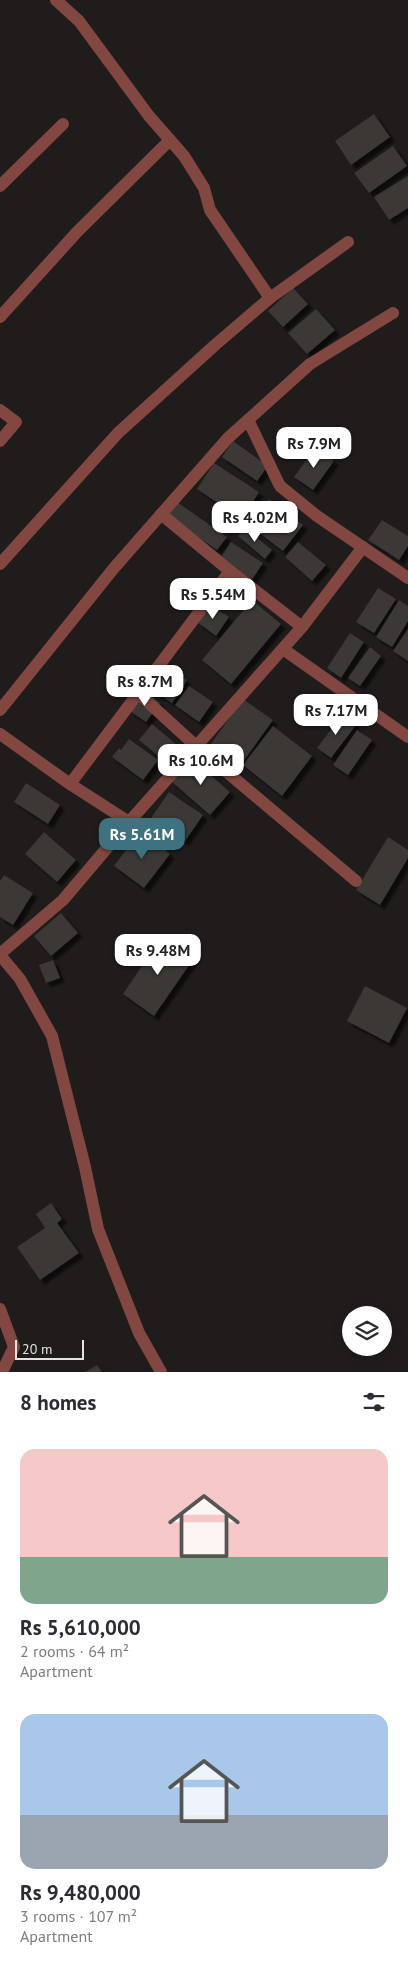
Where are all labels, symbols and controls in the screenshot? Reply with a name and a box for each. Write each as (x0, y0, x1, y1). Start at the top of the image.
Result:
pin: Rs 7.9M (268, 426, 360, 469)
text: Rs 7.9M (287, 433, 341, 453)
pin: Rs 4.02M (203, 500, 307, 543)
text: Rs 4.02M (223, 507, 287, 527)
pin: Rs 5.54M (161, 578, 265, 620)
text: Rs 5.54M (181, 584, 245, 604)
pin: Rs 8.7M (99, 664, 191, 707)
text: Rs 8.7M (117, 671, 173, 691)
pin: Rs 7.17M (284, 694, 388, 736)
text: Rs 7.17M (305, 700, 367, 720)
pin: Rs 10.6M (149, 744, 253, 786)
text: Rs 10.6M (169, 750, 233, 770)
pin: Rs 5.61M (90, 818, 194, 860)
text: Rs 5.61M (110, 824, 174, 844)
pin: Rs 9.48M (106, 934, 210, 976)
text: Rs 9.48M (126, 940, 190, 960)
map controls (342, 1306, 392, 1356)
button: layers (342, 1306, 392, 1356)
scale bar (15, 1337, 84, 1360)
text: 20 m (22, 1340, 52, 1358)
icon: filters (360, 1388, 388, 1416)
text: 8 homes (20, 1389, 96, 1416)
icon: home (159, 1481, 249, 1571)
text: Rs 5,610,000 (20, 1614, 141, 1641)
text: 2 rooms · 64 m² (20, 1641, 129, 1661)
text: Apartment (20, 1661, 93, 1681)
icon: home (159, 1746, 249, 1836)
text: Rs 9,480,000 (20, 1879, 141, 1906)
text: 3 rooms · 107 m² (20, 1906, 137, 1926)
text: Apartment (20, 1926, 93, 1946)

